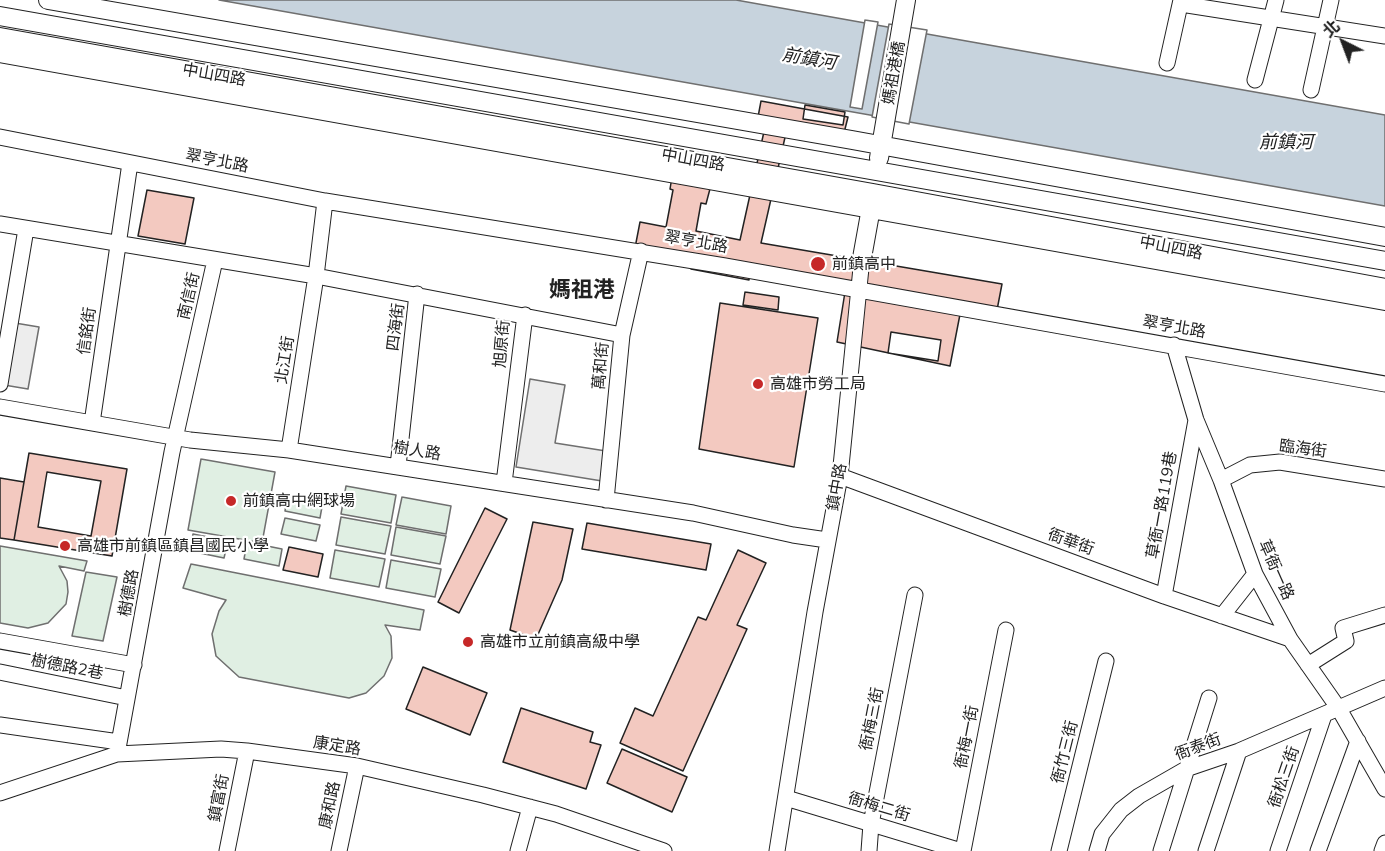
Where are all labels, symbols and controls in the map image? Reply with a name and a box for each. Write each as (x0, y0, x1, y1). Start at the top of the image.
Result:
north arrow (1313, 12, 1373, 72)
text: 北 (1318, 16, 1344, 41)
street label: 媽祖港橋 (879, 40, 909, 106)
water label: 前鎮河 (781, 44, 837, 74)
street label: 中山四路 (181, 60, 247, 90)
water label: 前鎮河 (1259, 132, 1313, 154)
street label: 翠亨北路 (184, 145, 250, 177)
street label: 中山四路 (660, 145, 726, 175)
street label: 翠亨北路 (663, 227, 729, 257)
street label: 中山四路 (1138, 232, 1204, 264)
place label: 前鎮高中 (832, 254, 896, 274)
marker: 前鎮高中 (809, 255, 827, 273)
street label: 南信街 (174, 270, 204, 322)
district label: 媽祖港 (549, 277, 615, 303)
street label: 四海街 (384, 302, 408, 352)
street label: 信銘街 (74, 306, 100, 356)
street label: 翠亨北路 (1141, 312, 1207, 342)
street label: 旭原街 (490, 319, 514, 369)
street label: 北江街 (272, 335, 298, 385)
street label: 萬和街 (589, 341, 613, 391)
place label: 高雄市勞工局 (770, 374, 866, 394)
marker: 高雄市勞工局 (751, 377, 765, 391)
street label: 臨海街 (1278, 437, 1328, 461)
street label: 樹人路 (392, 438, 442, 464)
street label: 草衙一路119巷 (1143, 450, 1181, 560)
street label: 鎮中路 (823, 462, 851, 512)
place label: 前鎮高中網球場 (243, 491, 355, 511)
marker: 前鎮高中網球場 (224, 494, 238, 508)
street label: 衙華街 (1045, 525, 1097, 559)
place label: 高雄市前鎮區鎮昌國民小學 (77, 536, 269, 556)
street label: 草衙一路 (1254, 537, 1298, 603)
marker: 高雄市前鎮區鎮昌國民小學 (58, 539, 72, 553)
street label: 樹德路 (115, 568, 143, 618)
place label: 高雄市立前鎮高級中學 (480, 632, 640, 652)
marker: 高雄市立前鎮高級中學 (461, 635, 475, 649)
street label: 樹德路2巷 (29, 651, 105, 683)
street label: 衙梅三街 (856, 686, 888, 752)
street label: 衙梅一街 (951, 704, 983, 770)
street label: 衙竹三街 (1048, 719, 1082, 785)
street label: 衙泰街 (1172, 729, 1224, 765)
street label: 康定路 (312, 733, 362, 759)
street label: 衙松三街 (1265, 744, 1303, 810)
street label: 鎮富街 (205, 773, 233, 823)
street label: 康和路 (316, 780, 344, 830)
street label: 衙梅二街 (846, 788, 912, 826)

